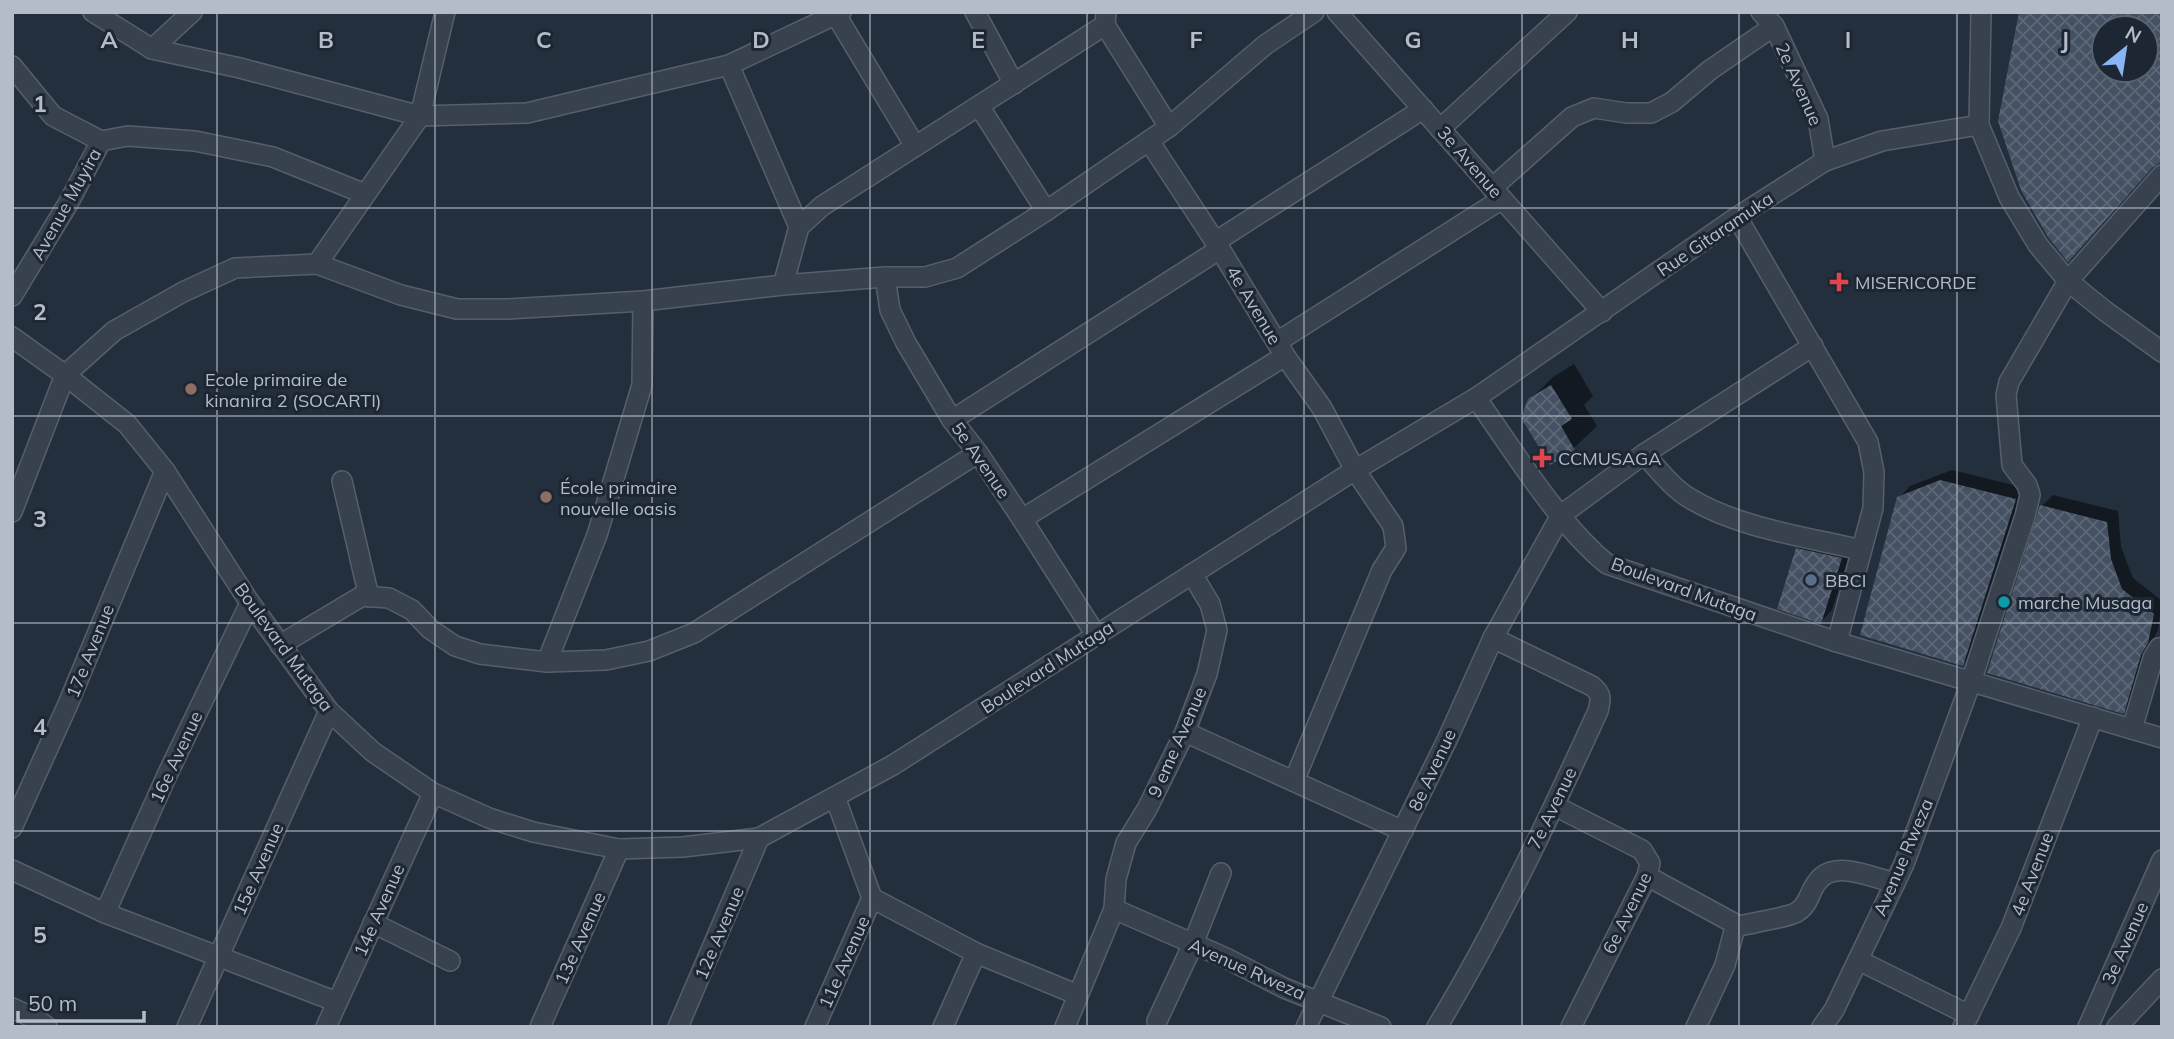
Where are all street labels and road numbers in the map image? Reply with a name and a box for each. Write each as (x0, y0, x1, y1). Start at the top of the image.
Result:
street label: 2e Avenue (1771, 39, 1827, 129)
street label: 3e Avenue (1432, 121, 1508, 203)
street label: Avenue Muyira (26, 144, 106, 264)
street label: Rue Gitaramuka (1652, 187, 1778, 281)
street label: 4e Avenue (1221, 261, 1287, 349)
street label: 5e Avenue (946, 417, 1016, 503)
street label: Boulevard Mutaga (1608, 552, 1760, 626)
street label: Boulevard Mutaga (230, 578, 338, 716)
street label: 17e Avenue (61, 601, 119, 701)
street label: Boulevard Mutaga (976, 616, 1118, 718)
street label: 9 eme Avenue (1142, 683, 1212, 801)
street label: 16e Avenue (145, 707, 207, 807)
street label: 8e Avenue (1403, 725, 1461, 815)
street label: 7e Avenue (1522, 763, 1582, 853)
street label: Avenue Rweza (1868, 795, 1938, 919)
street label: 15e Avenue (227, 819, 289, 919)
street label: 4e Avenue (2005, 829, 2059, 919)
street label: 14e Avenue (348, 860, 410, 960)
street label: 6e Avenue (1597, 868, 1657, 958)
street label: 12e Avenue (689, 883, 749, 983)
street label: 13e Avenue (549, 888, 611, 988)
street label: 3e Avenue (2097, 898, 2153, 988)
street label: 11e Avenue (813, 912, 875, 1012)
street label: Avenue Rweza (1185, 933, 1309, 1005)

